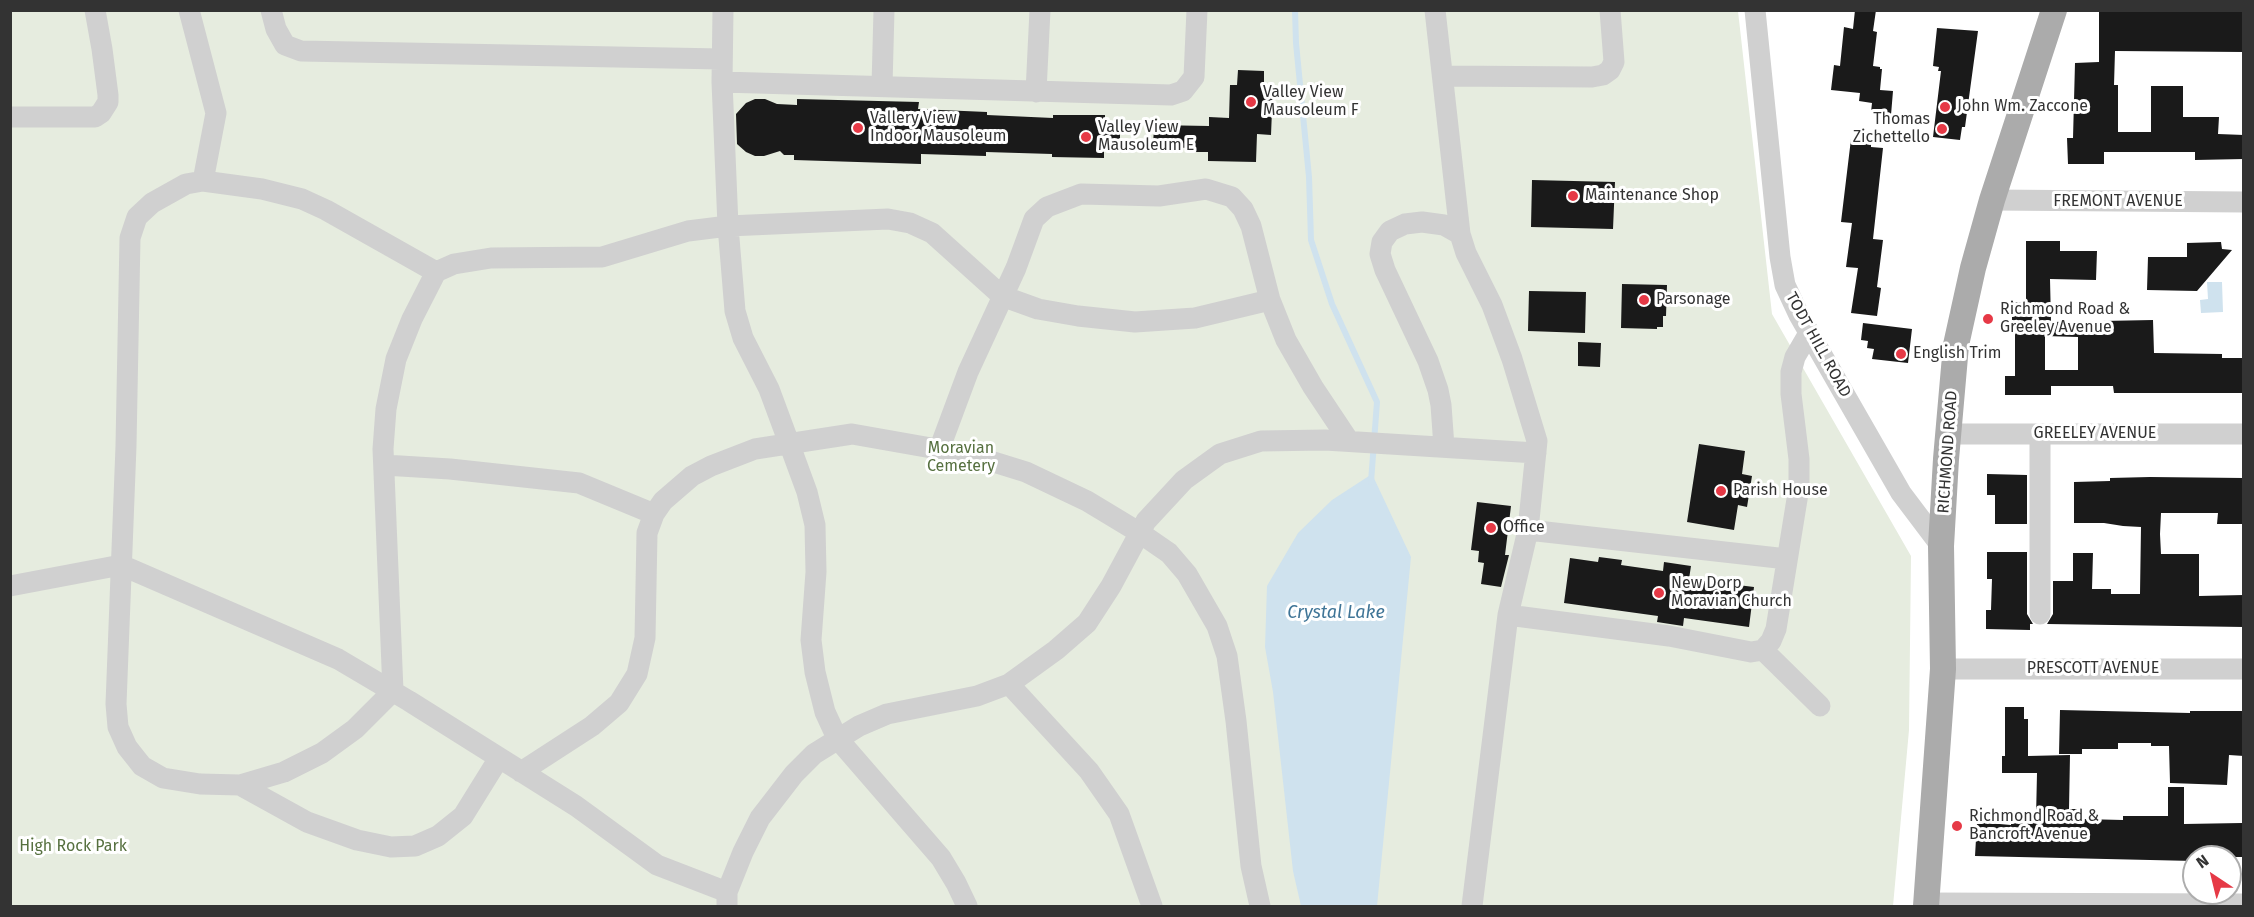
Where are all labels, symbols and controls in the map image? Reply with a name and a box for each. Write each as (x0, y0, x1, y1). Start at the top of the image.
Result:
place label: Valley View Mausoleum F (1263, 83, 1359, 121)
marker: Valley View Mausoleum F (1244, 95, 1258, 109)
place label: John Wm. Zaccone (1957, 97, 2088, 117)
marker: John Wm. Zaccone (1938, 100, 1952, 114)
place label: Vallery View Indoor Mausoleum (870, 109, 1006, 147)
place label: Thomas Zichettello (1853, 110, 1930, 148)
place label: Valley View Mausoleum E (1098, 118, 1194, 156)
marker: Vallery View Indoor Mausoleum (851, 121, 865, 135)
marker: Thomas Zichettello (1935, 122, 1949, 136)
marker: Valley View Mausoleum E (1079, 130, 1093, 144)
place label: Maintenance Shop (1585, 186, 1719, 206)
marker: Maintenance Shop (1566, 189, 1580, 203)
street label: FREMONT AVENUE (2053, 192, 2183, 212)
street label: TODT HILL ROAD (1781, 289, 1855, 401)
place label: Parsonage (1656, 290, 1731, 310)
marker: Parsonage (1637, 293, 1651, 307)
place label: Richmond Road & Greeley Avenue (2000, 300, 2130, 338)
marker: Richmond Road & Greeley Avenue (1981, 312, 1995, 326)
place label: English Trim (1913, 344, 2002, 364)
marker: English Trim (1894, 347, 1908, 361)
street label: RICHMOND ROAD (1934, 390, 1962, 514)
street label: GREELEY AVENUE (2034, 424, 2156, 444)
park label: Moravian Cemetery (927, 439, 995, 477)
place label: Parish House (1733, 481, 1828, 501)
marker: Parish House (1714, 484, 1728, 498)
place label: Office (1503, 518, 1545, 538)
marker: Office (1484, 521, 1498, 535)
place label: New Dorp Moravian Church (1671, 574, 1792, 612)
marker: New Dorp Moravian Church (1652, 586, 1666, 600)
water label: Crystal Lake (1287, 602, 1385, 624)
street label: PRESCOTT AVENUE (2027, 659, 2159, 679)
place label: Richmond Road & Bancroft Avenue (1969, 807, 2099, 845)
marker: Richmond Road & Bancroft Avenue (1950, 819, 1964, 833)
park label: High Rock Park (19, 837, 127, 857)
north arrow (2182, 845, 2242, 905)
text: N (2193, 851, 2212, 872)

